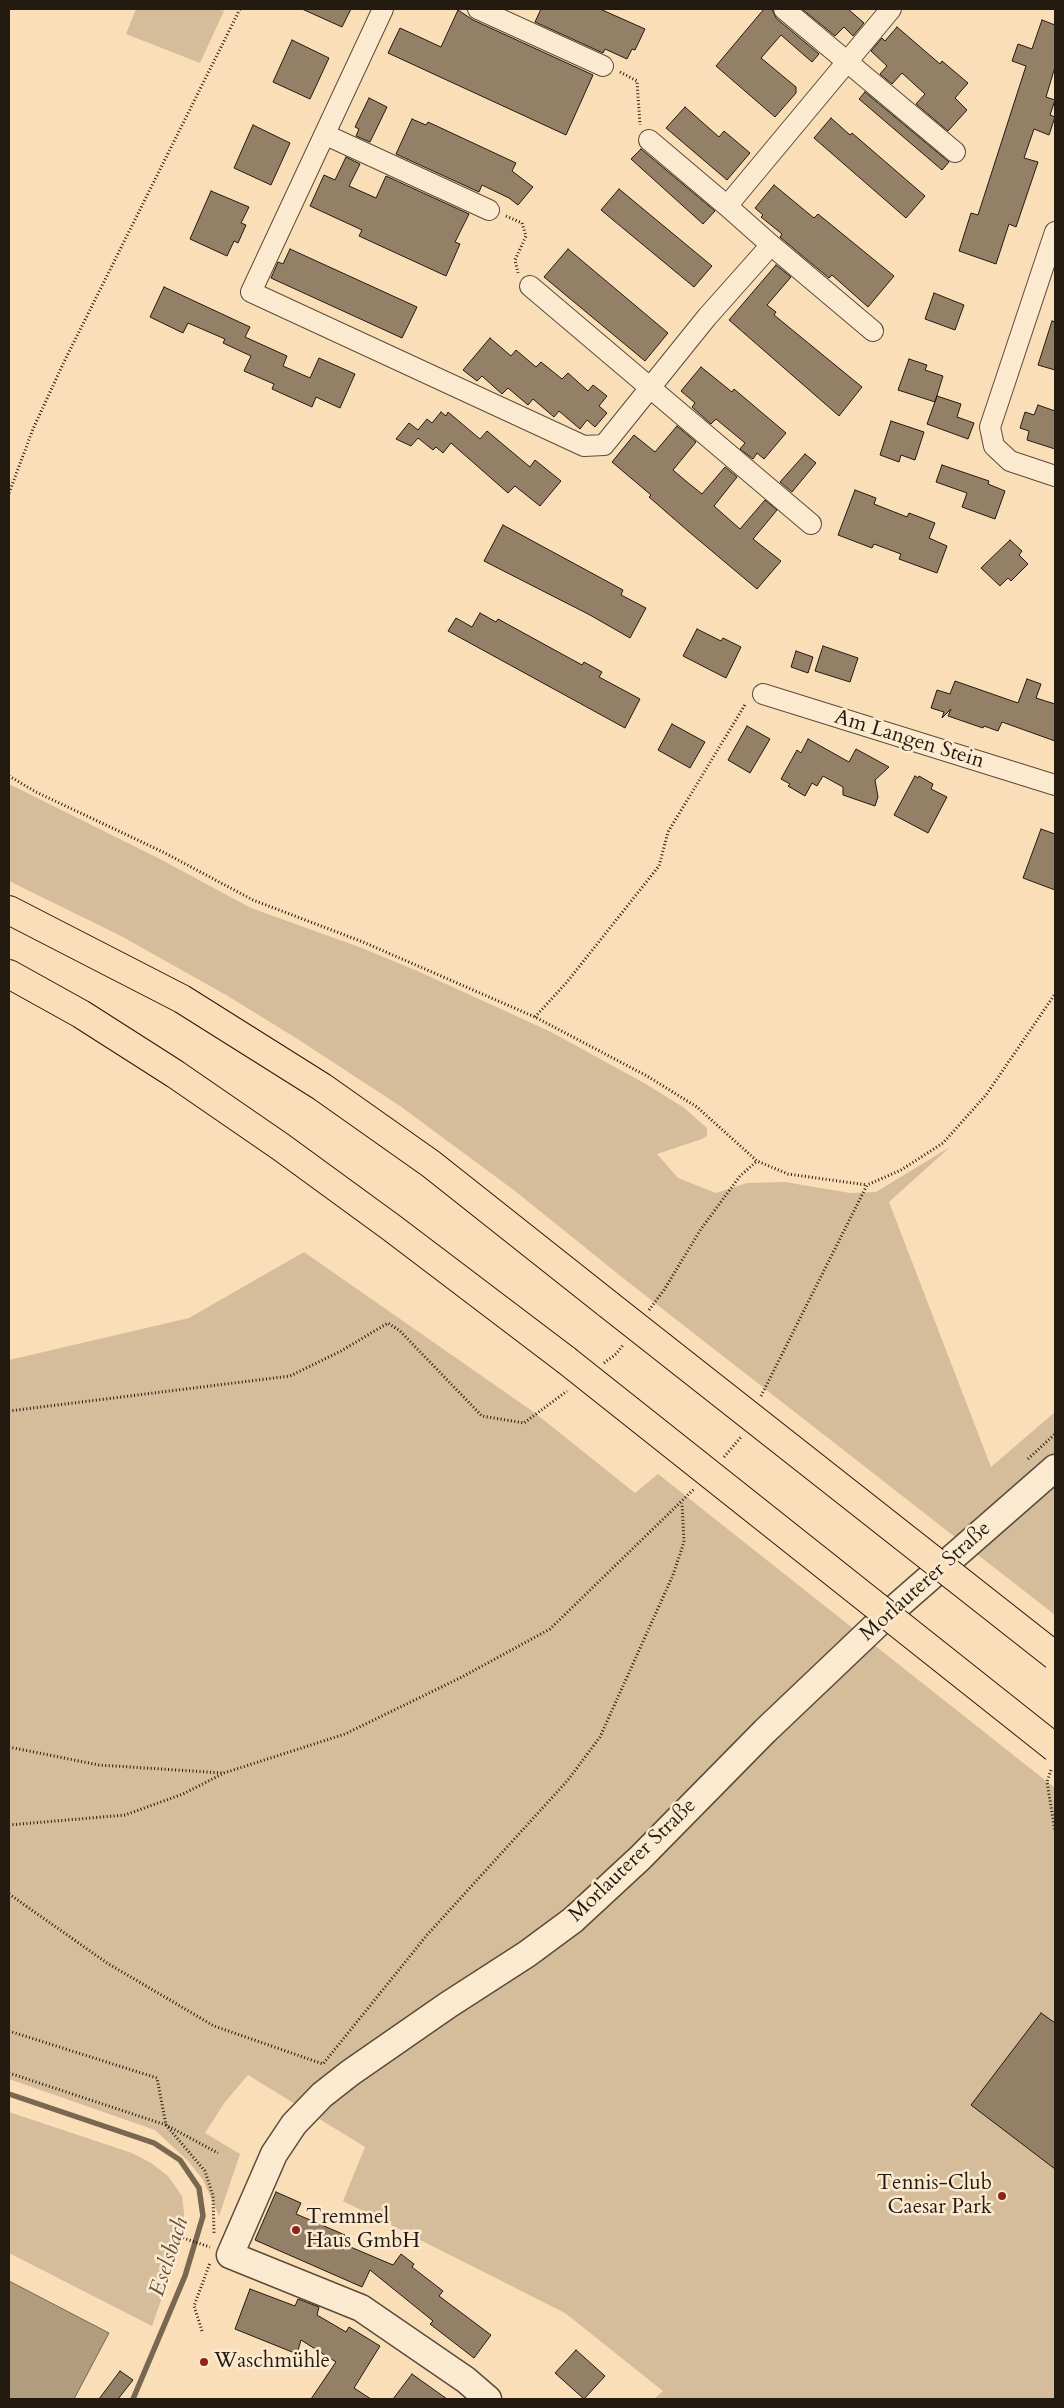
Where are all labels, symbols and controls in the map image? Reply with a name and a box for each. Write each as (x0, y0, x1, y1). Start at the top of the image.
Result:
street label: Am Langen Stein (831, 705, 987, 775)
street label: Morlauterer Straße (855, 1517, 997, 1647)
street label: Morlauterer Straße (564, 1794, 702, 1928)
place label: Tennis-Club Caesar Park (877, 2171, 992, 2221)
marker: Tennis-Club Caesar Park (996, 2190, 1008, 2202)
place label: Tremmel Haus GmbH (306, 2205, 420, 2255)
water label: Eselsbach (145, 2214, 195, 2300)
marker: Tremmel Haus GmbH (290, 2224, 302, 2236)
place label: Waschmühle (214, 2349, 330, 2375)
marker: Waschmühle (198, 2356, 210, 2368)

